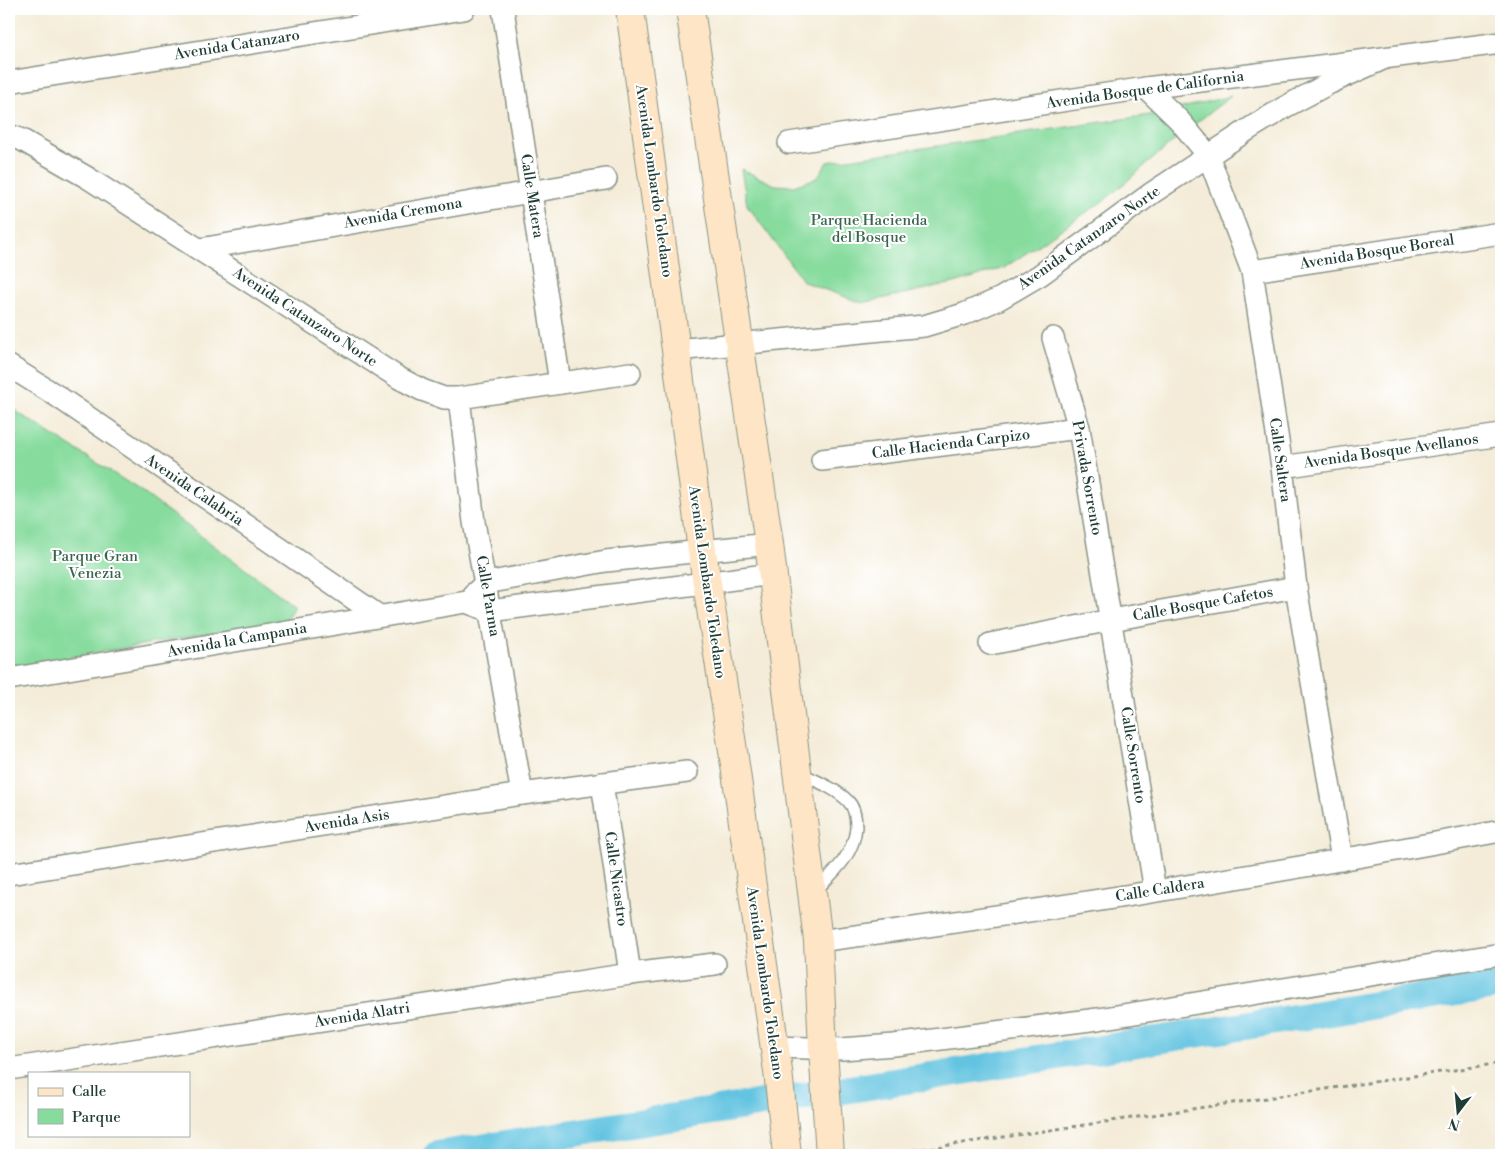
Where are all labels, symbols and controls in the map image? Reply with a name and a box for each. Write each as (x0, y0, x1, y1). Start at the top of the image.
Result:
street label: Avenida Catanzaro (172, 26, 301, 64)
street label: Avenida Bosque de California (1044, 67, 1246, 113)
street label: Avenida Lombardo Toledano (631, 82, 677, 279)
street label: Calle Matera (516, 152, 548, 240)
street label: Avenida Catanzaro Norte (1013, 182, 1164, 295)
street label: Avenida Cremona (341, 193, 464, 233)
park label: Parque Hacienda del Bosque (811, 211, 928, 247)
street label: Avenida Bosque Boreal (1297, 230, 1456, 274)
street label: Avenida Catanzaro Norte (228, 262, 381, 371)
street label: Calle Saltera (1265, 417, 1295, 504)
street label: Privada Sorrento (1068, 419, 1106, 537)
street label: Calle Hacienda Carpizo (871, 425, 1031, 463)
street label: Avenida Bosque Avellanos (1301, 429, 1480, 473)
street label: Avenida Calabria (140, 449, 247, 530)
street label: Avenida Lombardo Toledano (684, 483, 730, 680)
park label: Parque Gran Venezia (52, 547, 138, 583)
street label: Calle Parma (472, 554, 505, 638)
street label: Calle Bosque Cafetos (1131, 582, 1275, 626)
street label: Avenida la Campania (165, 618, 309, 662)
street label: Calle Sorrento (1116, 705, 1150, 805)
street label: Avenida Asis (302, 805, 391, 837)
street label: Calle Nicastro (600, 830, 632, 928)
street label: Calle Caldera (1114, 874, 1206, 906)
street label: Avenida Lombardo Toledano (742, 884, 788, 1081)
street label: Avenida Alatri (312, 998, 411, 1032)
legend (28, 1072, 190, 1136)
text: Calle (72, 1082, 106, 1101)
north arrow (1432, 1086, 1482, 1136)
text: Parque (72, 1108, 121, 1127)
text: N (1447, 1113, 1462, 1134)

